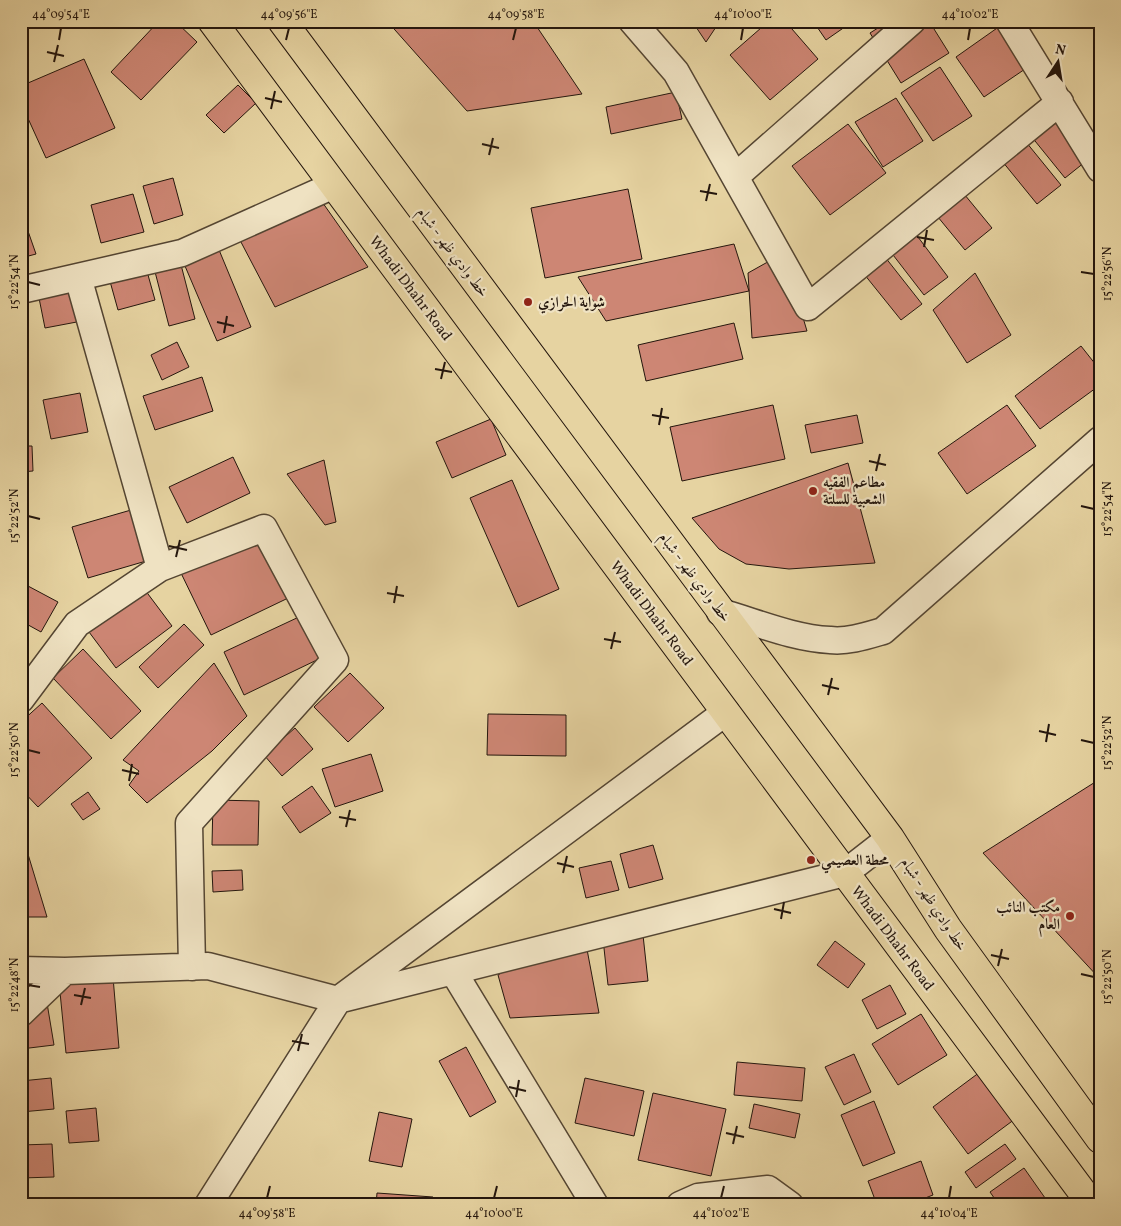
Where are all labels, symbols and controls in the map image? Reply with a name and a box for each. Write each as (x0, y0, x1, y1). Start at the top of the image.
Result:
text: 44°09'54"E (32, 7, 90, 23)
text: 44°09'56"E (260, 7, 318, 23)
text: 44°09'58"E (487, 7, 545, 23)
text: 44°10'00"E (714, 7, 772, 23)
text: 44°10'02"E (942, 7, 998, 23)
north arrow (1034, 38, 1084, 88)
text: N (1053, 40, 1067, 61)
street label: خط وادي ظهر - شبام (410, 203, 493, 303)
street label: Whadi Dhahr Road (363, 232, 456, 346)
text: 15°22'56"N (1100, 247, 1116, 301)
text: 15°22'54"N (7, 254, 23, 310)
place label: شواية الحرازي (538, 293, 605, 314)
marker: شواية الحرازي (522, 296, 534, 308)
place label: مطاعم الفقيه الشعبية للسلتة (823, 473, 885, 511)
text: 15°22'54"N (1100, 481, 1116, 537)
marker: مطاعم الفقيه الشعبية للسلتة (807, 485, 819, 497)
text: 15°22'52"N (7, 489, 23, 543)
street label: خط وادي ظهر - شبام (652, 528, 735, 628)
street label: Whadi Dhahr Road (604, 557, 697, 671)
text: 15°22'52"N (1100, 716, 1116, 770)
text: 15°22'50"N (7, 722, 23, 778)
place label: محطة العصيمي (821, 851, 890, 874)
marker: محطة العصيمي (805, 854, 817, 866)
street label: خط وادي ظهر - شبام (894, 854, 971, 956)
street label: Whadi Dhahr Road (845, 882, 938, 996)
place label: مكتب النائب العام (996, 898, 1060, 937)
marker: مكتب النائب العام (1064, 910, 1076, 922)
text: 15°22'50"N (1100, 949, 1116, 1005)
text: 15°22'48"N (7, 957, 23, 1012)
text: 44°09'58"E (238, 1206, 296, 1222)
text: 44°10'00"E (465, 1206, 523, 1222)
text: 44°10'02"E (693, 1206, 749, 1222)
text: 44°10'04"E (920, 1206, 978, 1222)

